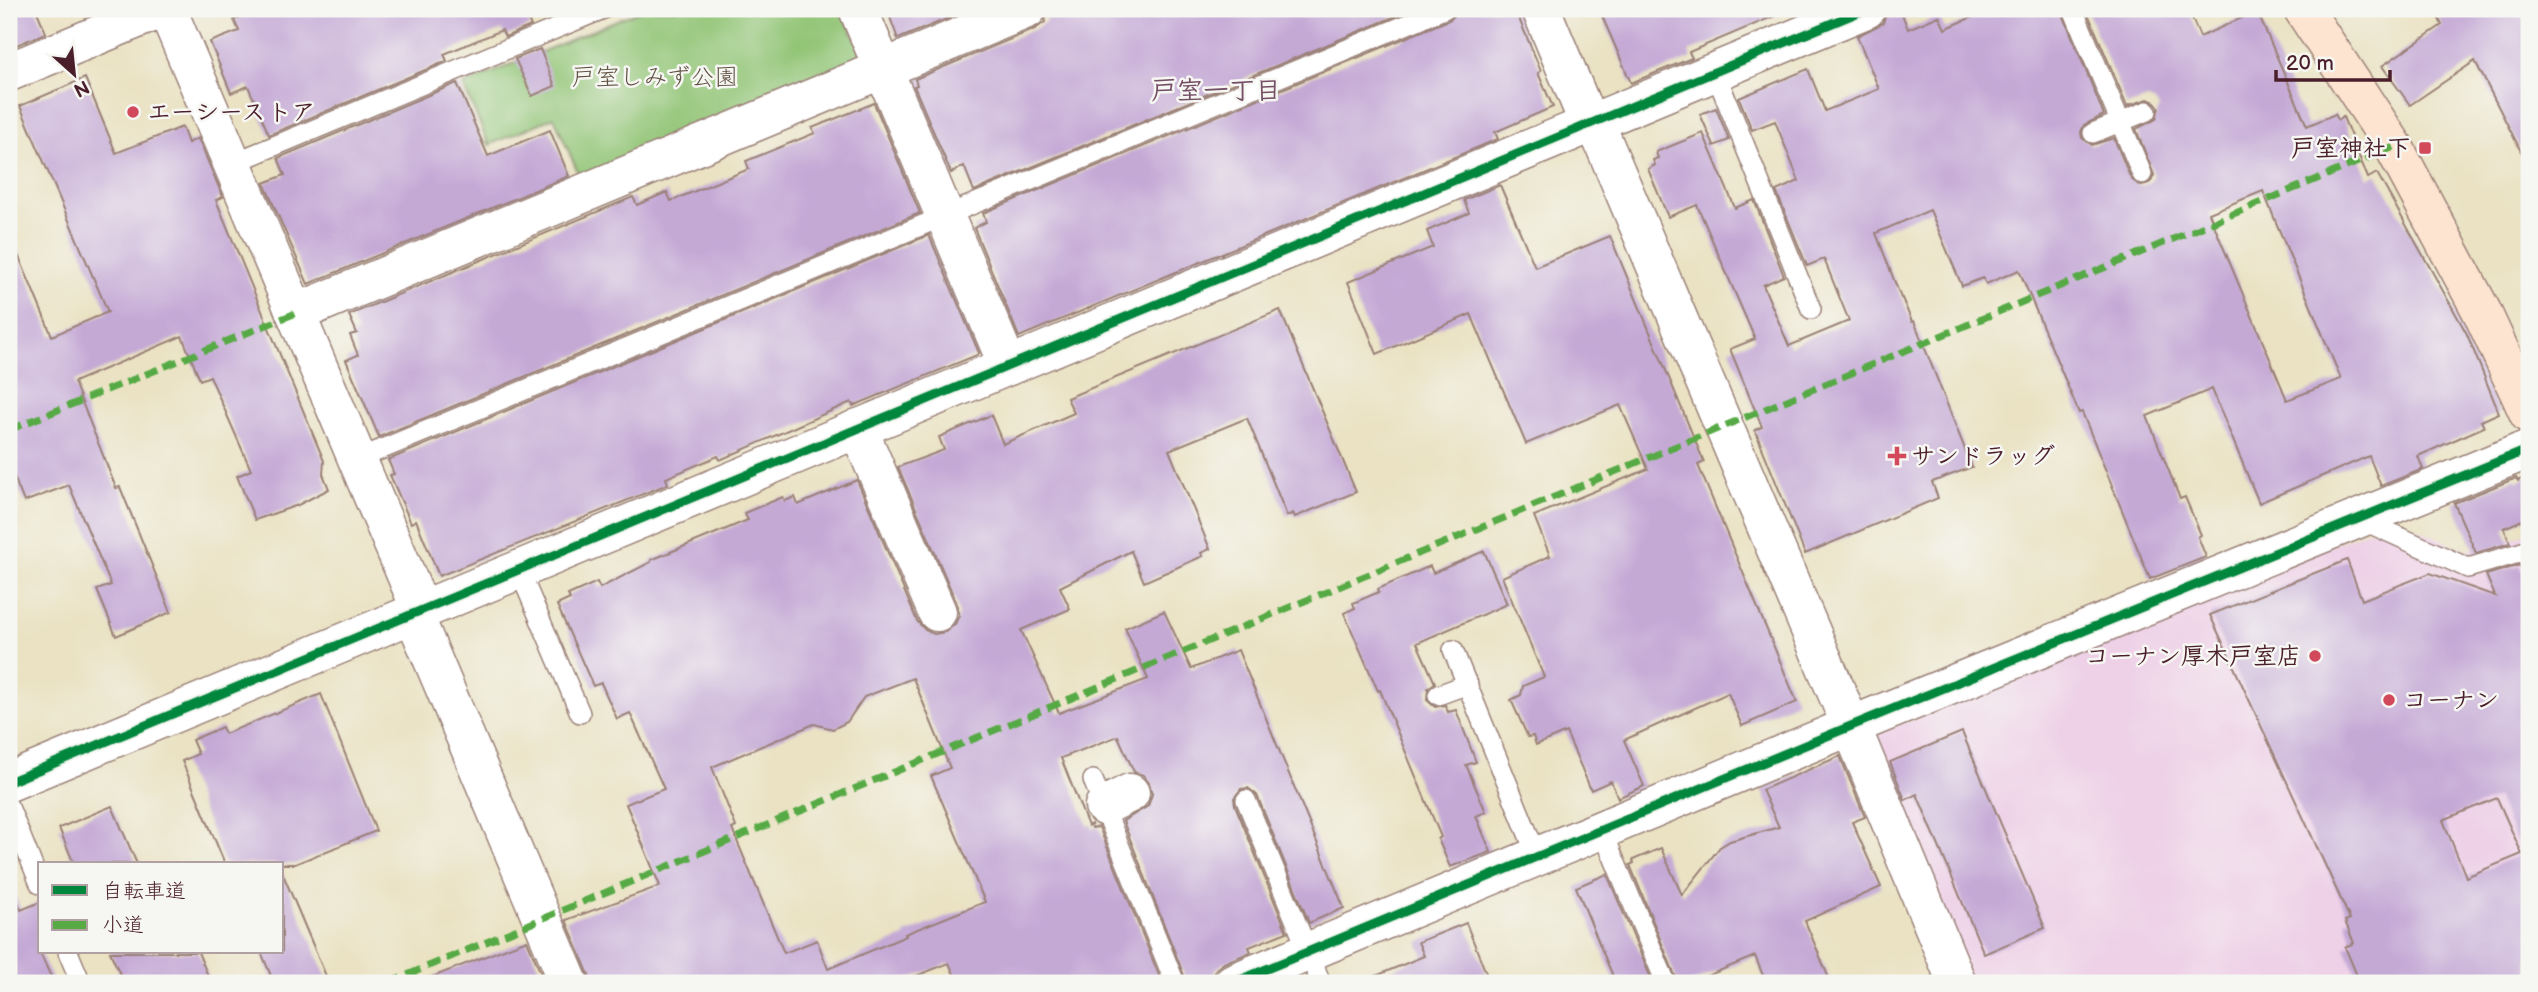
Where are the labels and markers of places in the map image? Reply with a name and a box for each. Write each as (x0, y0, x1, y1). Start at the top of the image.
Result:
place label: エーシーストア (147, 98, 315, 127)
marker: エーシーストア (125, 104, 141, 120)
place label: 戸室神社下 (2291, 134, 2411, 163)
marker: 戸室神社下 (2417, 140, 2433, 156)
place label: サンドラッグ (1911, 442, 2055, 471)
marker: サンドラッグ (1889, 448, 1905, 464)
place label: コーナン厚木戸室店 (2085, 642, 2301, 671)
marker: コーナン厚木戸室店 (2307, 648, 2323, 664)
place label: コーナン (2403, 686, 2499, 715)
marker: コーナン (2381, 692, 2397, 708)

